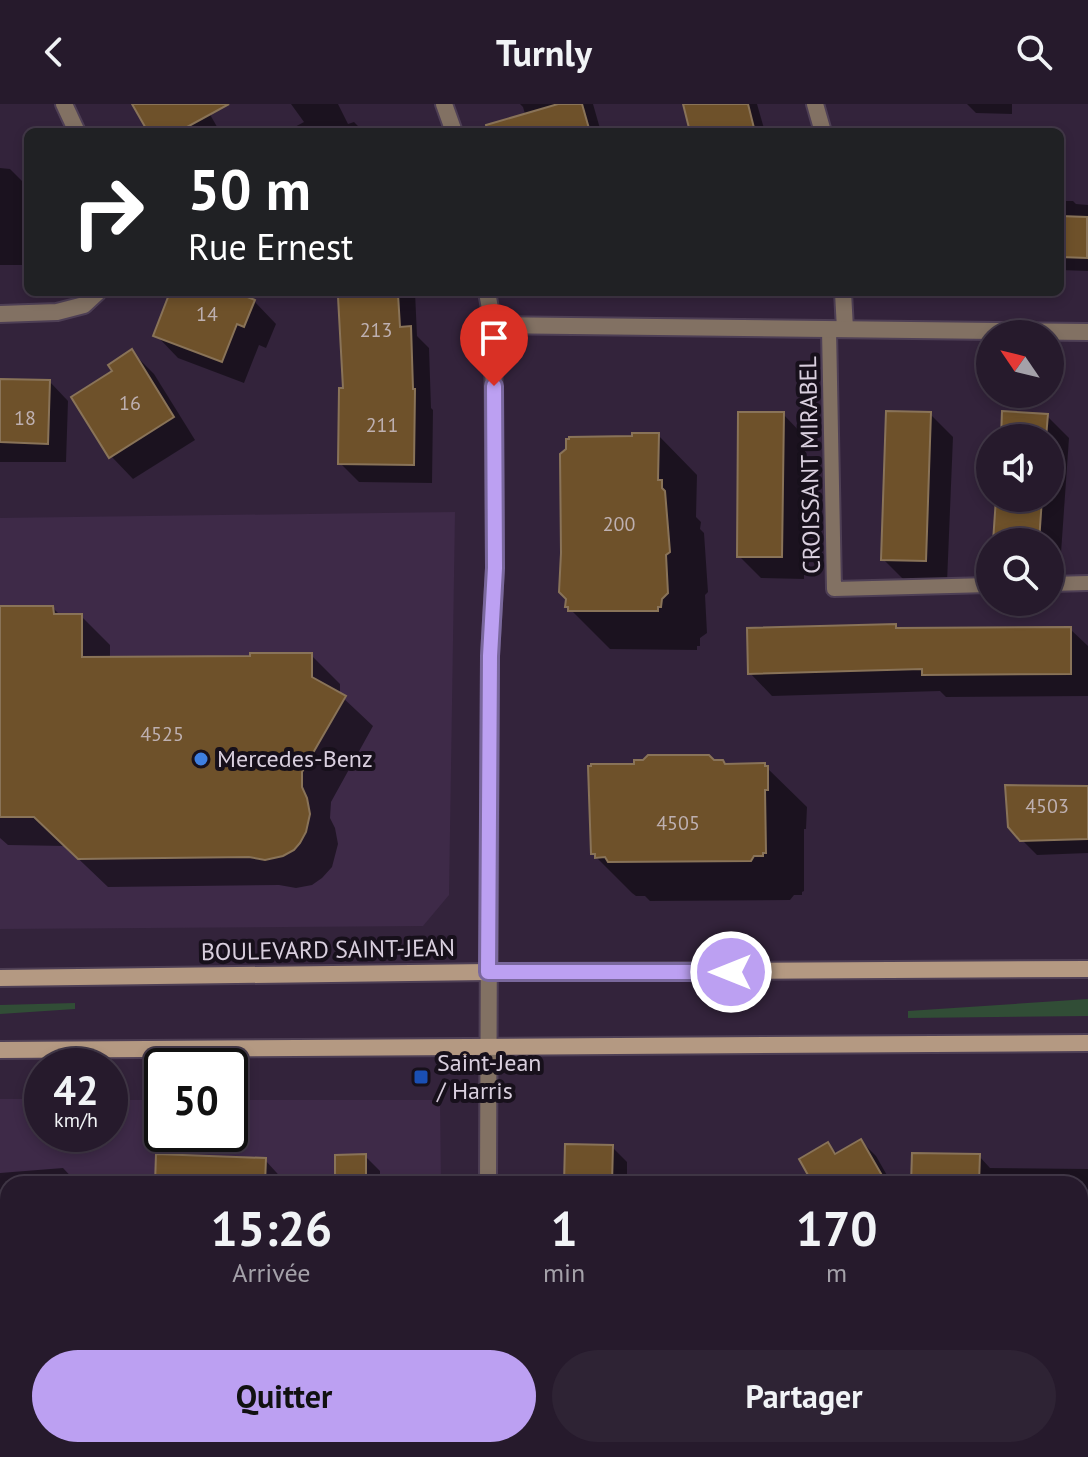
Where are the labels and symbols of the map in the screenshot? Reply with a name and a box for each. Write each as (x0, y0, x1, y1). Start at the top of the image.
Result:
house number: 14 (196, 301, 218, 327)
pin (460, 304, 528, 386)
house number: 213 (360, 317, 392, 343)
north arrow (976, 320, 1064, 408)
street label: CROISSANT MIRABEL (792, 356, 827, 574)
house number: 16 (119, 390, 141, 416)
house number: 18 (14, 405, 36, 431)
house number: 211 (366, 412, 398, 438)
house number: 200 (603, 511, 635, 537)
house number: 4525 (140, 721, 184, 747)
place label: Mercedes-Benz (217, 743, 373, 774)
marker: Mercedes-Benz (192, 750, 210, 768)
house number: 4503 (1025, 793, 1069, 819)
house number: 4505 (656, 810, 700, 836)
position arrow (689, 930, 773, 1014)
street label: BOULEVARD SAINT-JEAN (201, 932, 455, 967)
place label: Saint-Jean / Harris (436, 1047, 541, 1106)
speed limit sign: 50 (144, 1048, 248, 1152)
marker: Saint-Jean / Harris (412, 1068, 430, 1086)

